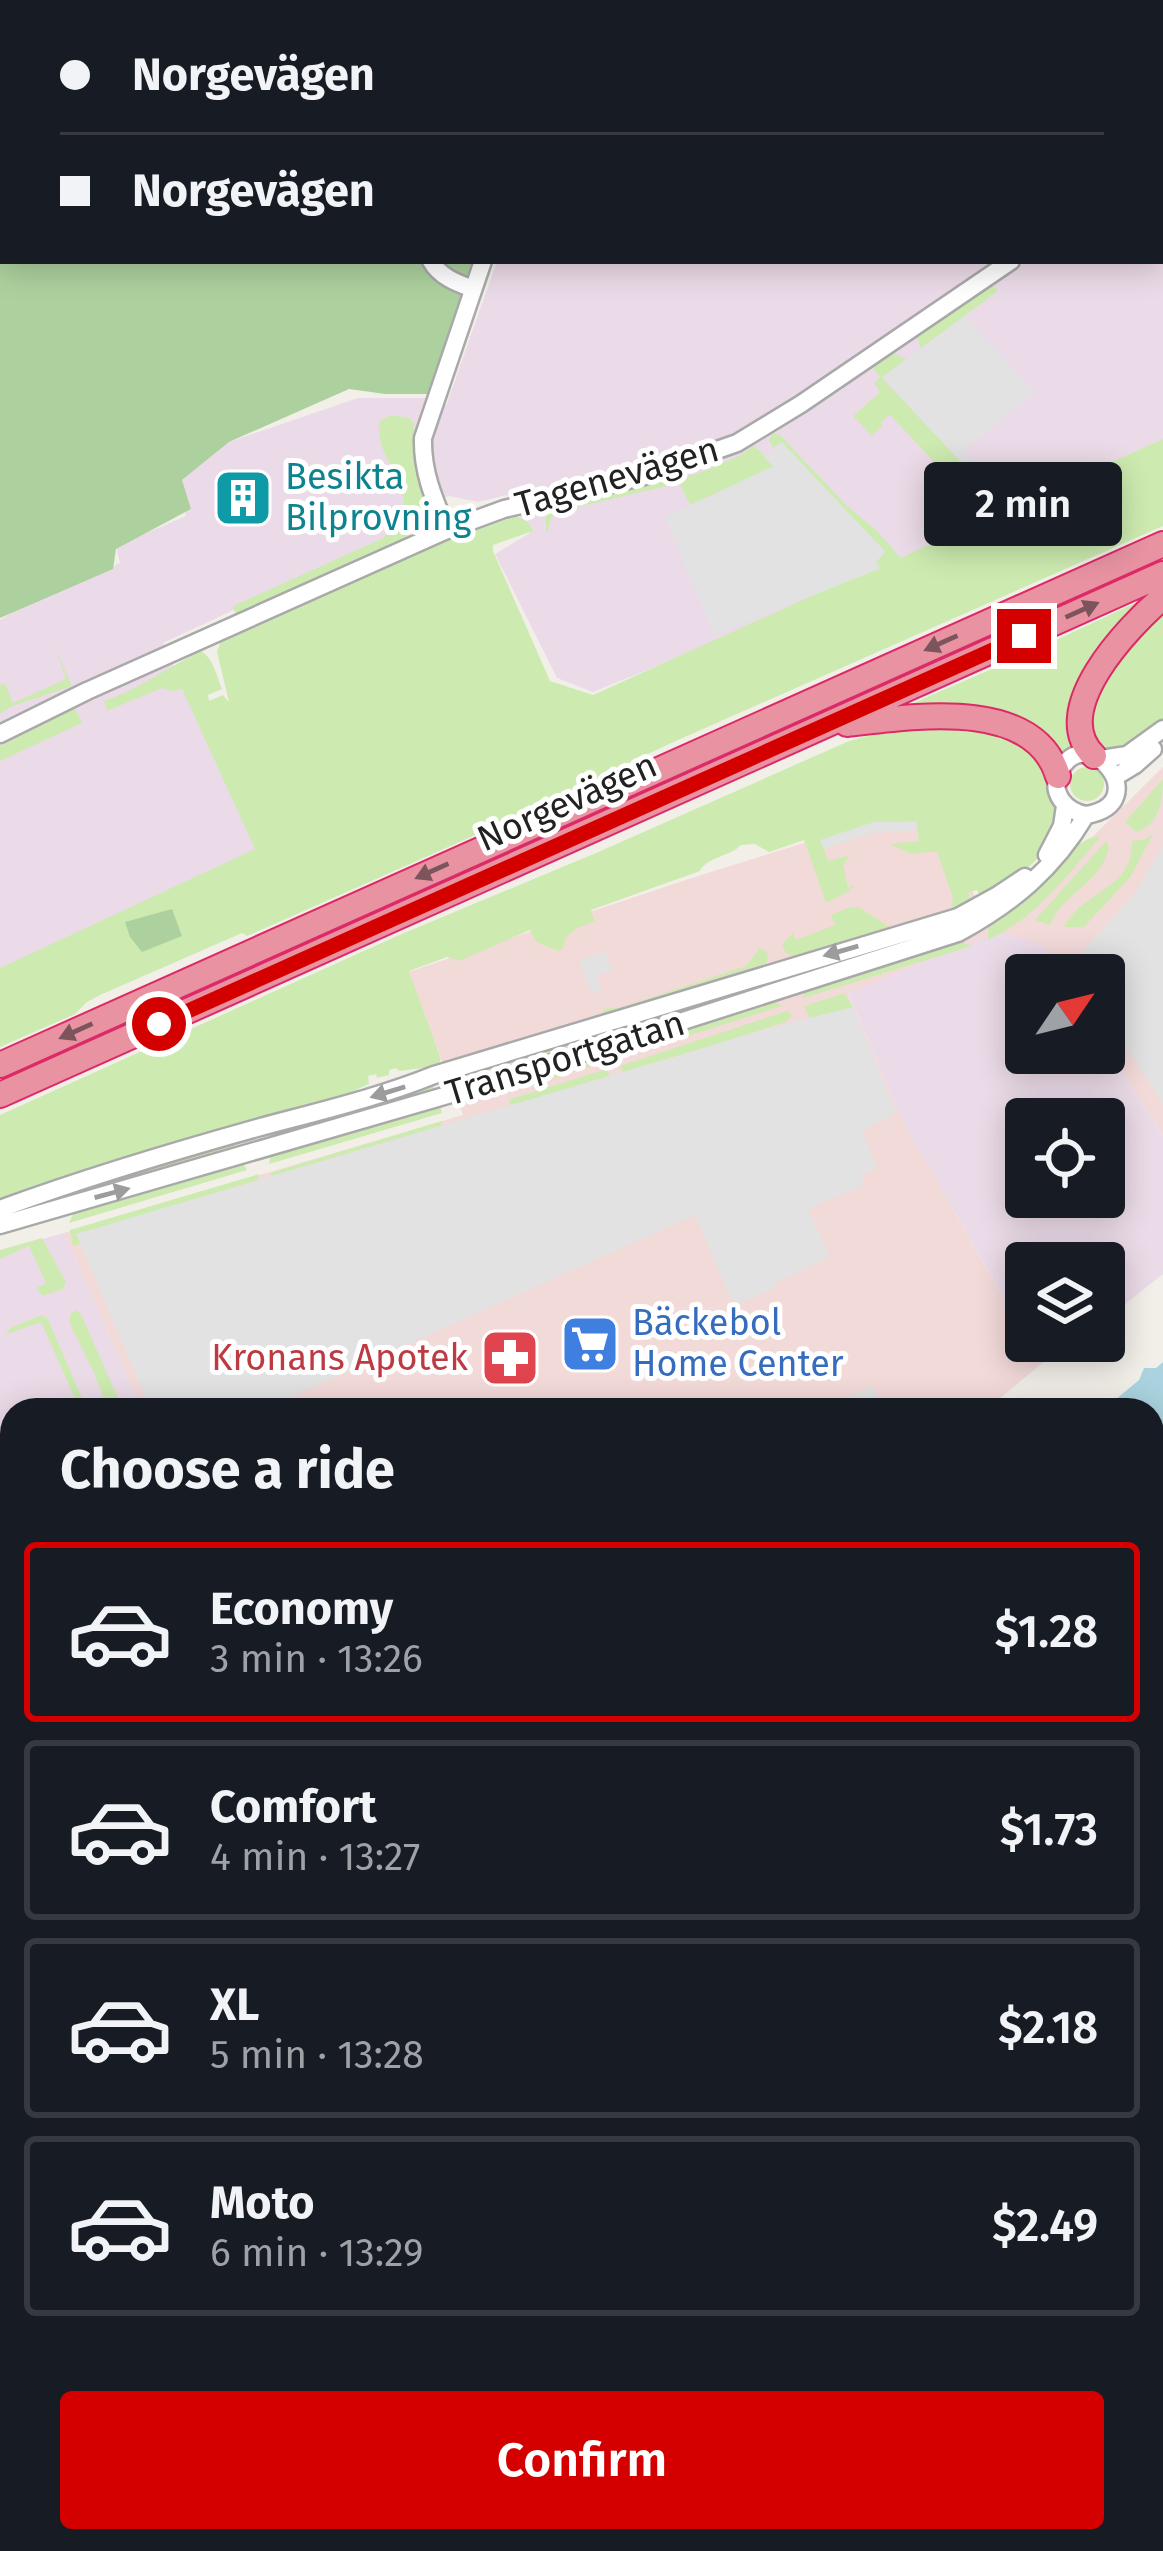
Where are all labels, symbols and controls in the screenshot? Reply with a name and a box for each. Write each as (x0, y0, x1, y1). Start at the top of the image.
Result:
text: Norgevägen (132, 48, 375, 102)
text: Norgevägen (132, 164, 375, 218)
street label: Tagenevägen (510, 427, 724, 527)
place label: Besikta Bilprovning (285, 455, 472, 540)
callout: 2 min (925, 462, 1123, 546)
building icon: Besikta Bilprovning (212, 467, 274, 529)
text: 2 min (975, 481, 1071, 527)
one-way arrow (1064, 600, 1099, 620)
route end (997, 609, 1051, 663)
one-way arrow (923, 633, 958, 653)
street label: Norgevägen (470, 743, 664, 861)
one-way arrow (414, 862, 449, 882)
one-way arrow (822, 943, 859, 961)
north arrow (1005, 954, 1125, 1074)
map controls (1005, 954, 1125, 1362)
route start (132, 997, 186, 1051)
street label: Transportgatan (440, 1001, 690, 1115)
one-way arrow (58, 1021, 93, 1041)
one-way arrow (369, 1084, 406, 1102)
button: locate (1005, 1098, 1125, 1218)
one-way arrow (94, 1182, 131, 1201)
button: layers (1005, 1242, 1125, 1362)
place label: Bäckebol Home Center (632, 1301, 844, 1386)
supermarket icon: Bäckebol Home Center (559, 1313, 621, 1375)
pharmacy icon: Kronans Apotek (479, 1327, 541, 1389)
place label: Kronans Apotek (211, 1336, 469, 1380)
text: Choose a ride (60, 1438, 395, 1502)
icon: car (66, 1578, 174, 1686)
text: Economy (210, 1582, 393, 1636)
text: $1.28 (995, 1605, 1098, 1659)
text: 3 min · 13:26 (210, 1636, 423, 1682)
icon: car (66, 1776, 174, 1884)
text: Comfort (210, 1780, 377, 1834)
text: $1.73 (1000, 1803, 1098, 1857)
text: 4 min · 13:27 (210, 1834, 420, 1880)
icon: car (66, 1974, 174, 2082)
text: XL (210, 1978, 259, 2032)
text: $2.18 (998, 2001, 1098, 2055)
text: 5 min · 13:28 (210, 2032, 424, 2078)
icon: car (66, 2172, 174, 2280)
text: Moto (210, 2176, 315, 2230)
text: $2.49 (992, 2199, 1098, 2253)
text: 6 min · 13:29 (210, 2230, 424, 2276)
button: Confirm (60, 2391, 1104, 2529)

